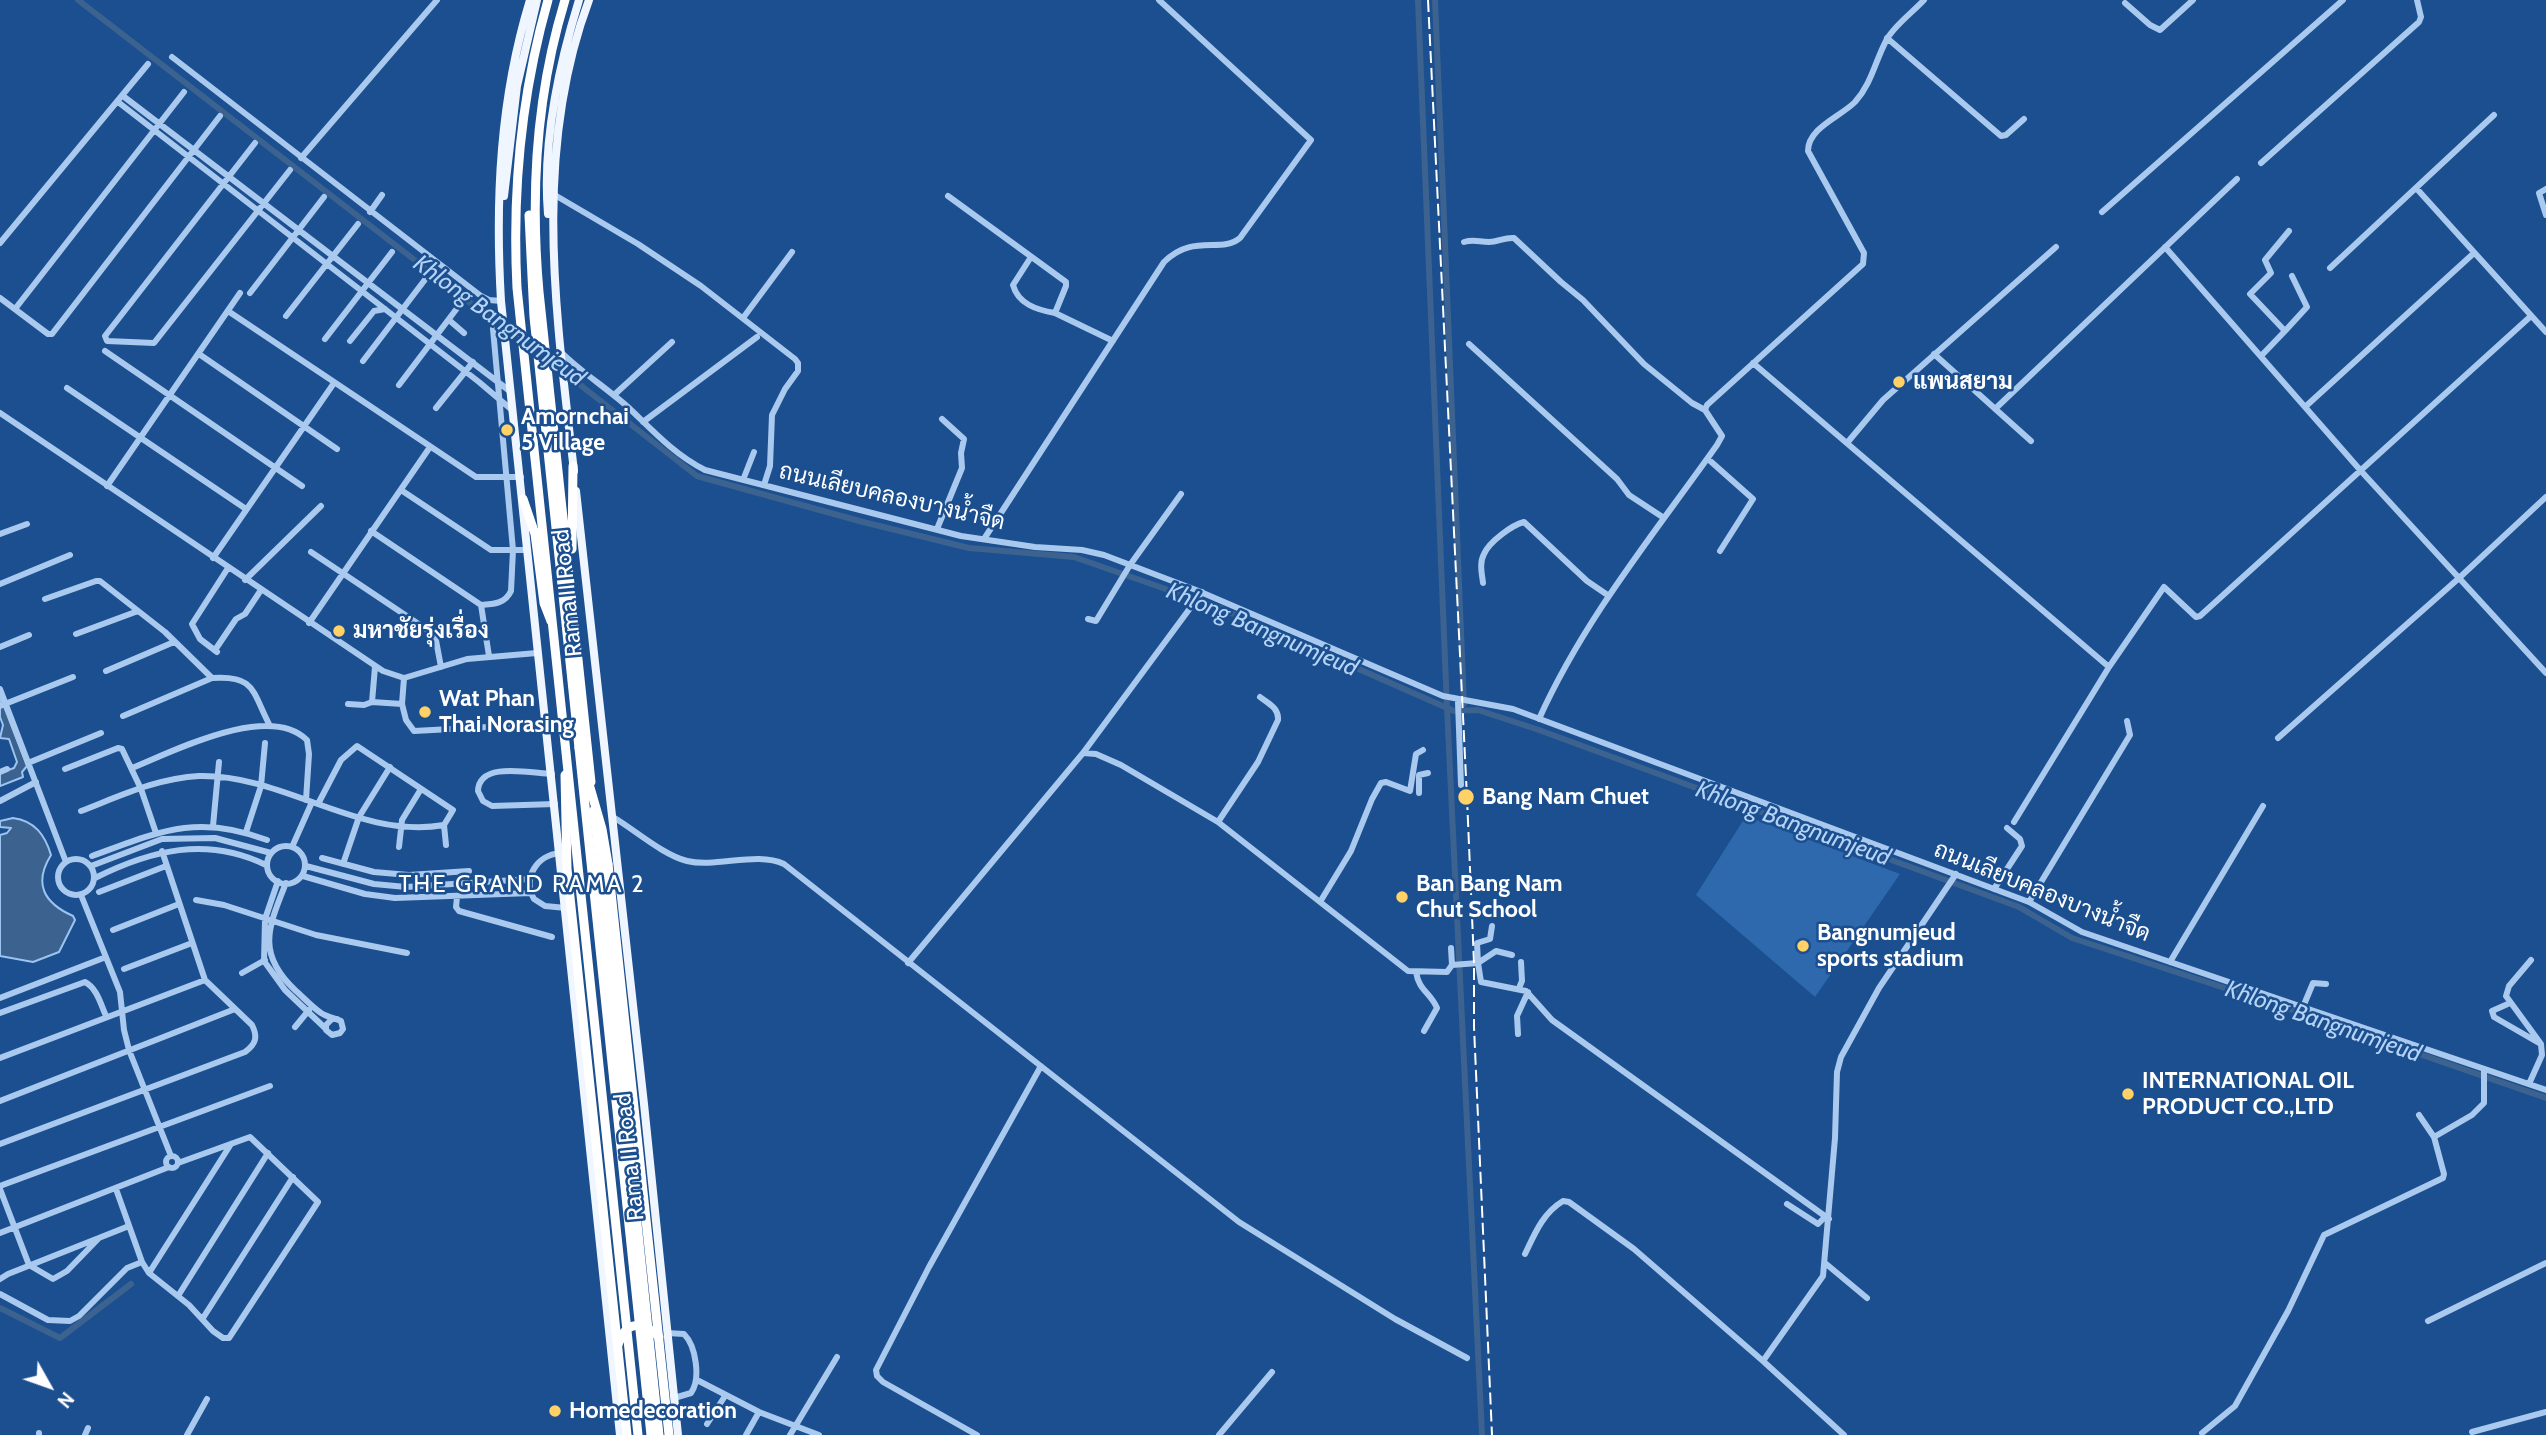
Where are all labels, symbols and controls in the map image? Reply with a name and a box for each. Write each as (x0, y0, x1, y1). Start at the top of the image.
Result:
water label: Khlong Bangnumjeud (408, 249, 590, 393)
place label: แพนสยาม (1913, 368, 2013, 396)
marker: แพนสยาม (1891, 374, 1907, 390)
place label: Amornchai 5 Village (521, 403, 629, 457)
marker: Amornchai 5 Village (499, 422, 515, 438)
street label: ถนนเลียบคลองบางน้ำจืด (776, 458, 1008, 536)
street label: Rama II Road (548, 528, 588, 658)
water label: Khlong Bangnumjeud (1162, 577, 1362, 683)
place label: มหาชัยรุ่งเรื่อง (353, 617, 489, 645)
marker: มหาชัยรุ่งเรื่อง (331, 623, 347, 639)
place label: Wat Phan Thai Norasing (439, 685, 574, 739)
marker: Wat Phan Thai Norasing (417, 704, 433, 720)
water label: Khlong Bangnumjeud (1692, 775, 1894, 873)
place label: Bang Nam Chuet (1482, 783, 1649, 811)
marker: Bang Nam Chuet (1456, 787, 1476, 807)
street label: ถนนเลียบคลองบางน้ำจืด (1930, 836, 2154, 948)
place label: Ban Bang Nam Chut School (1416, 870, 1562, 924)
district label: THE GRAND RAMA 2 (400, 871, 644, 899)
marker: Ban Bang Nam Chut School (1394, 889, 1410, 905)
place label: Bangnumjeud sports stadium (1817, 919, 1964, 973)
marker: Bangnumjeud sports stadium (1795, 938, 1811, 954)
water label: Khlong Bangnumjeud (2221, 975, 2425, 1069)
place label: INTERNATIONAL OIL PRODUCT CO.,LTD (2142, 1067, 2354, 1121)
marker: INTERNATIONAL OIL PRODUCT CO.,LTD (2120, 1086, 2136, 1102)
street label: Rama II Road (610, 1092, 650, 1222)
north arrow (14, 1351, 84, 1421)
text: N (52, 1387, 79, 1412)
place label: Homedecoration (569, 1397, 737, 1425)
marker: Homedecoration (547, 1403, 563, 1419)

